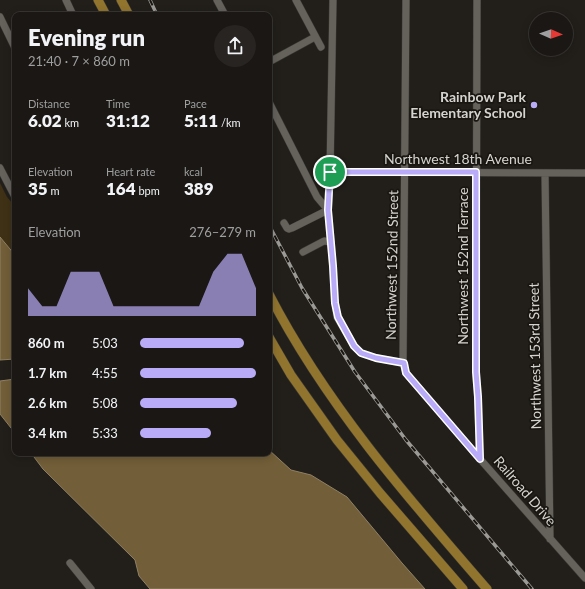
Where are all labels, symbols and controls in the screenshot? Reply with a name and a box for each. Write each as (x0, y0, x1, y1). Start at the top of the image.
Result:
north arrow (529, 12, 573, 56)
map controls (529, 12, 573, 56)
text: Evening run (28, 24, 145, 51)
button: share (214, 25, 256, 67)
text: 21:40 · 7 × 860 m (28, 53, 130, 69)
place label: Rainbow Park Elementary School (410, 88, 527, 121)
text: Distance (28, 97, 70, 110)
text: Time (106, 97, 130, 110)
text: Pace (184, 97, 207, 110)
marker: Rainbow Park Elementary School (529, 100, 539, 110)
text: 6.02 (28, 110, 62, 131)
text: 31:12 (106, 110, 150, 131)
text: 5:11 (184, 110, 218, 131)
text: km (62, 116, 79, 129)
text: /km (218, 116, 241, 129)
street label: Northwest 18th Avenue (384, 150, 532, 167)
pin (313, 155, 347, 189)
icon: arrive (319, 161, 341, 183)
text: Elevation (28, 165, 73, 178)
text: Heart rate (106, 165, 155, 178)
text: kcal (184, 165, 203, 178)
text: 35 (28, 178, 48, 199)
text: 164 (106, 178, 136, 199)
text: 389 (184, 178, 214, 199)
text: m (48, 184, 60, 197)
text: bpm (136, 184, 160, 197)
street label: Northwest 152nd Terrace (454, 187, 471, 345)
street label: Northwest 152nd Street (382, 190, 401, 340)
text: Elevation (28, 224, 81, 240)
text: 276–279 m (189, 224, 256, 240)
street label: Northwest 153rd Street (525, 283, 544, 430)
text: 860 m (28, 335, 65, 351)
text: 5:03 (92, 335, 118, 351)
text: 1.7 km (28, 365, 67, 381)
text: 4:55 (92, 365, 118, 381)
text: 2.6 km (28, 395, 67, 411)
text: 5:08 (92, 395, 118, 411)
text: 3.4 km (28, 425, 67, 441)
text: 5:33 (92, 425, 118, 441)
street label: Railroad Drive (490, 452, 560, 529)

